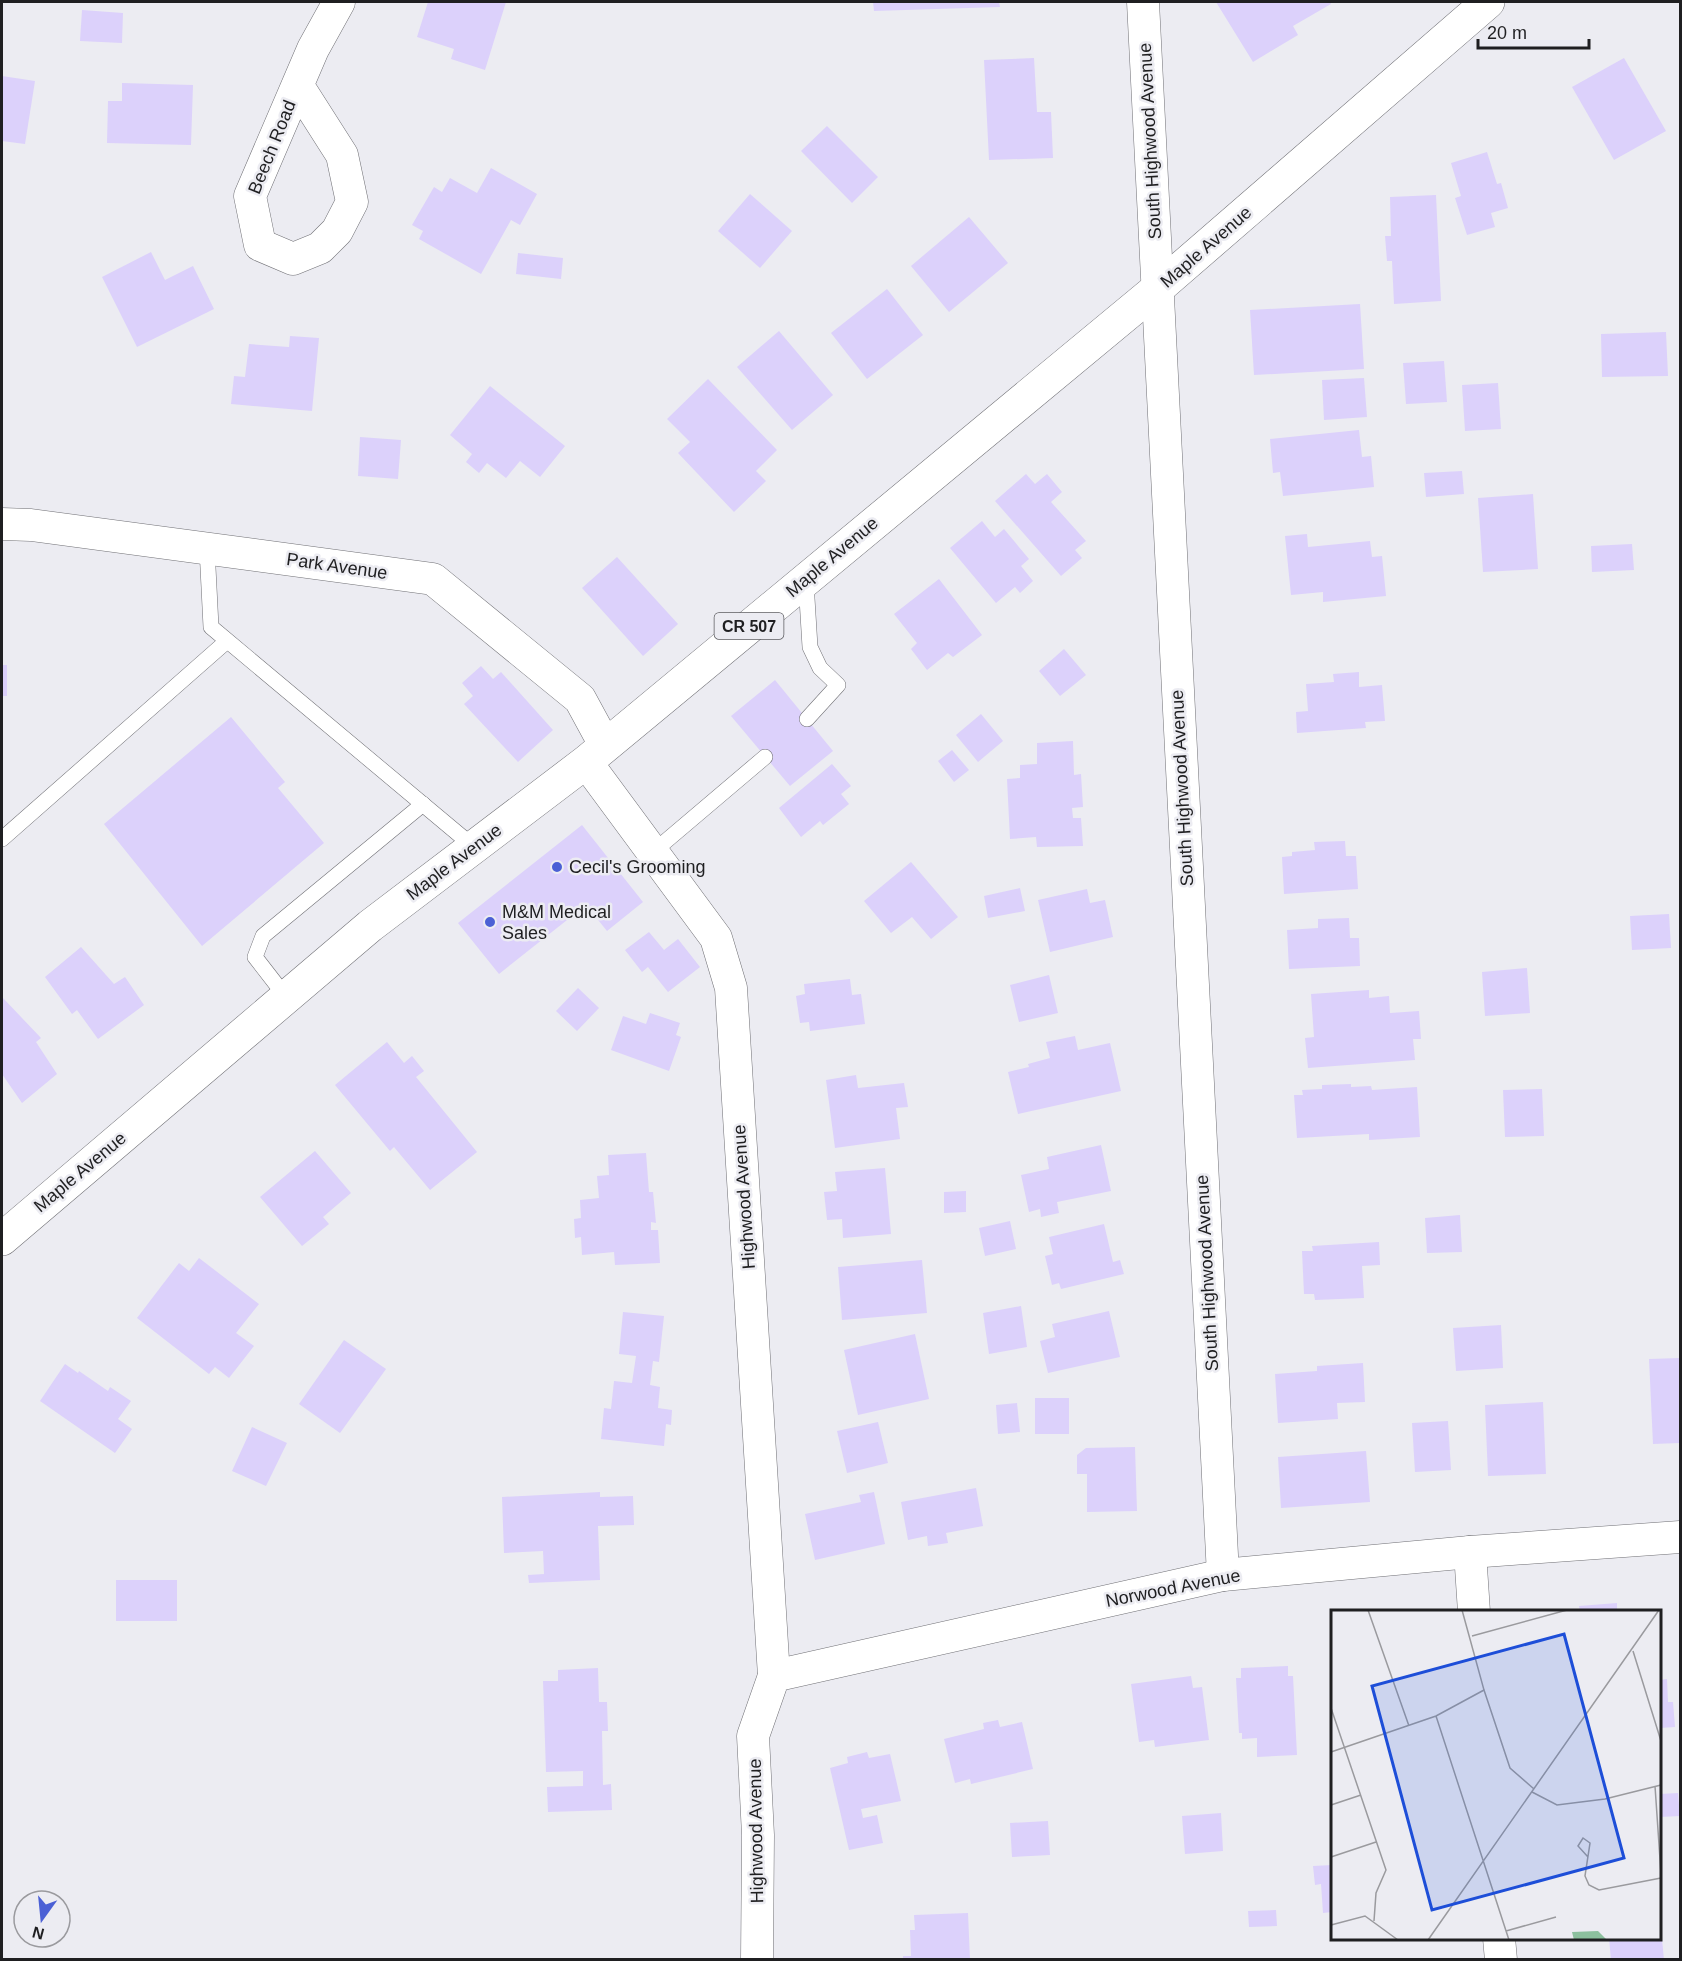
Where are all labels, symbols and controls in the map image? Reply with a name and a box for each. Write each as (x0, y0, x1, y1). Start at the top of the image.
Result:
scale bar (1478, 12, 1589, 50)
text: 20 m (1487, 23, 1527, 43)
street label: South Highwood Avenue (1135, 42, 1165, 240)
street label: Beech Road (244, 97, 300, 197)
street label: Maple Avenue (1157, 202, 1255, 292)
street label: Maple Avenue (782, 513, 882, 601)
street label: Park Avenue (285, 549, 389, 583)
road number: CR 507 (714, 613, 783, 639)
street label: South Highwood Avenue (1167, 689, 1197, 887)
street label: Maple Avenue (403, 820, 505, 904)
place label: Cecil's Grooming (569, 857, 705, 877)
marker: Cecil's Grooming (550, 860, 564, 874)
place label: M&M Medical Sales (502, 902, 611, 943)
marker: M&M Medical Sales (483, 915, 497, 929)
street label: Highwood Avenue (729, 1124, 759, 1270)
street label: Maple Avenue (30, 1128, 130, 1216)
street label: South Highwood Avenue (1192, 1174, 1222, 1372)
street label: Norwood Avenue (1104, 1565, 1242, 1611)
inset map (1331, 1610, 1661, 1940)
street label: Highwood Avenue (745, 1758, 767, 1904)
north arrow (12, 1889, 72, 1949)
text: N (30, 1923, 46, 1943)

